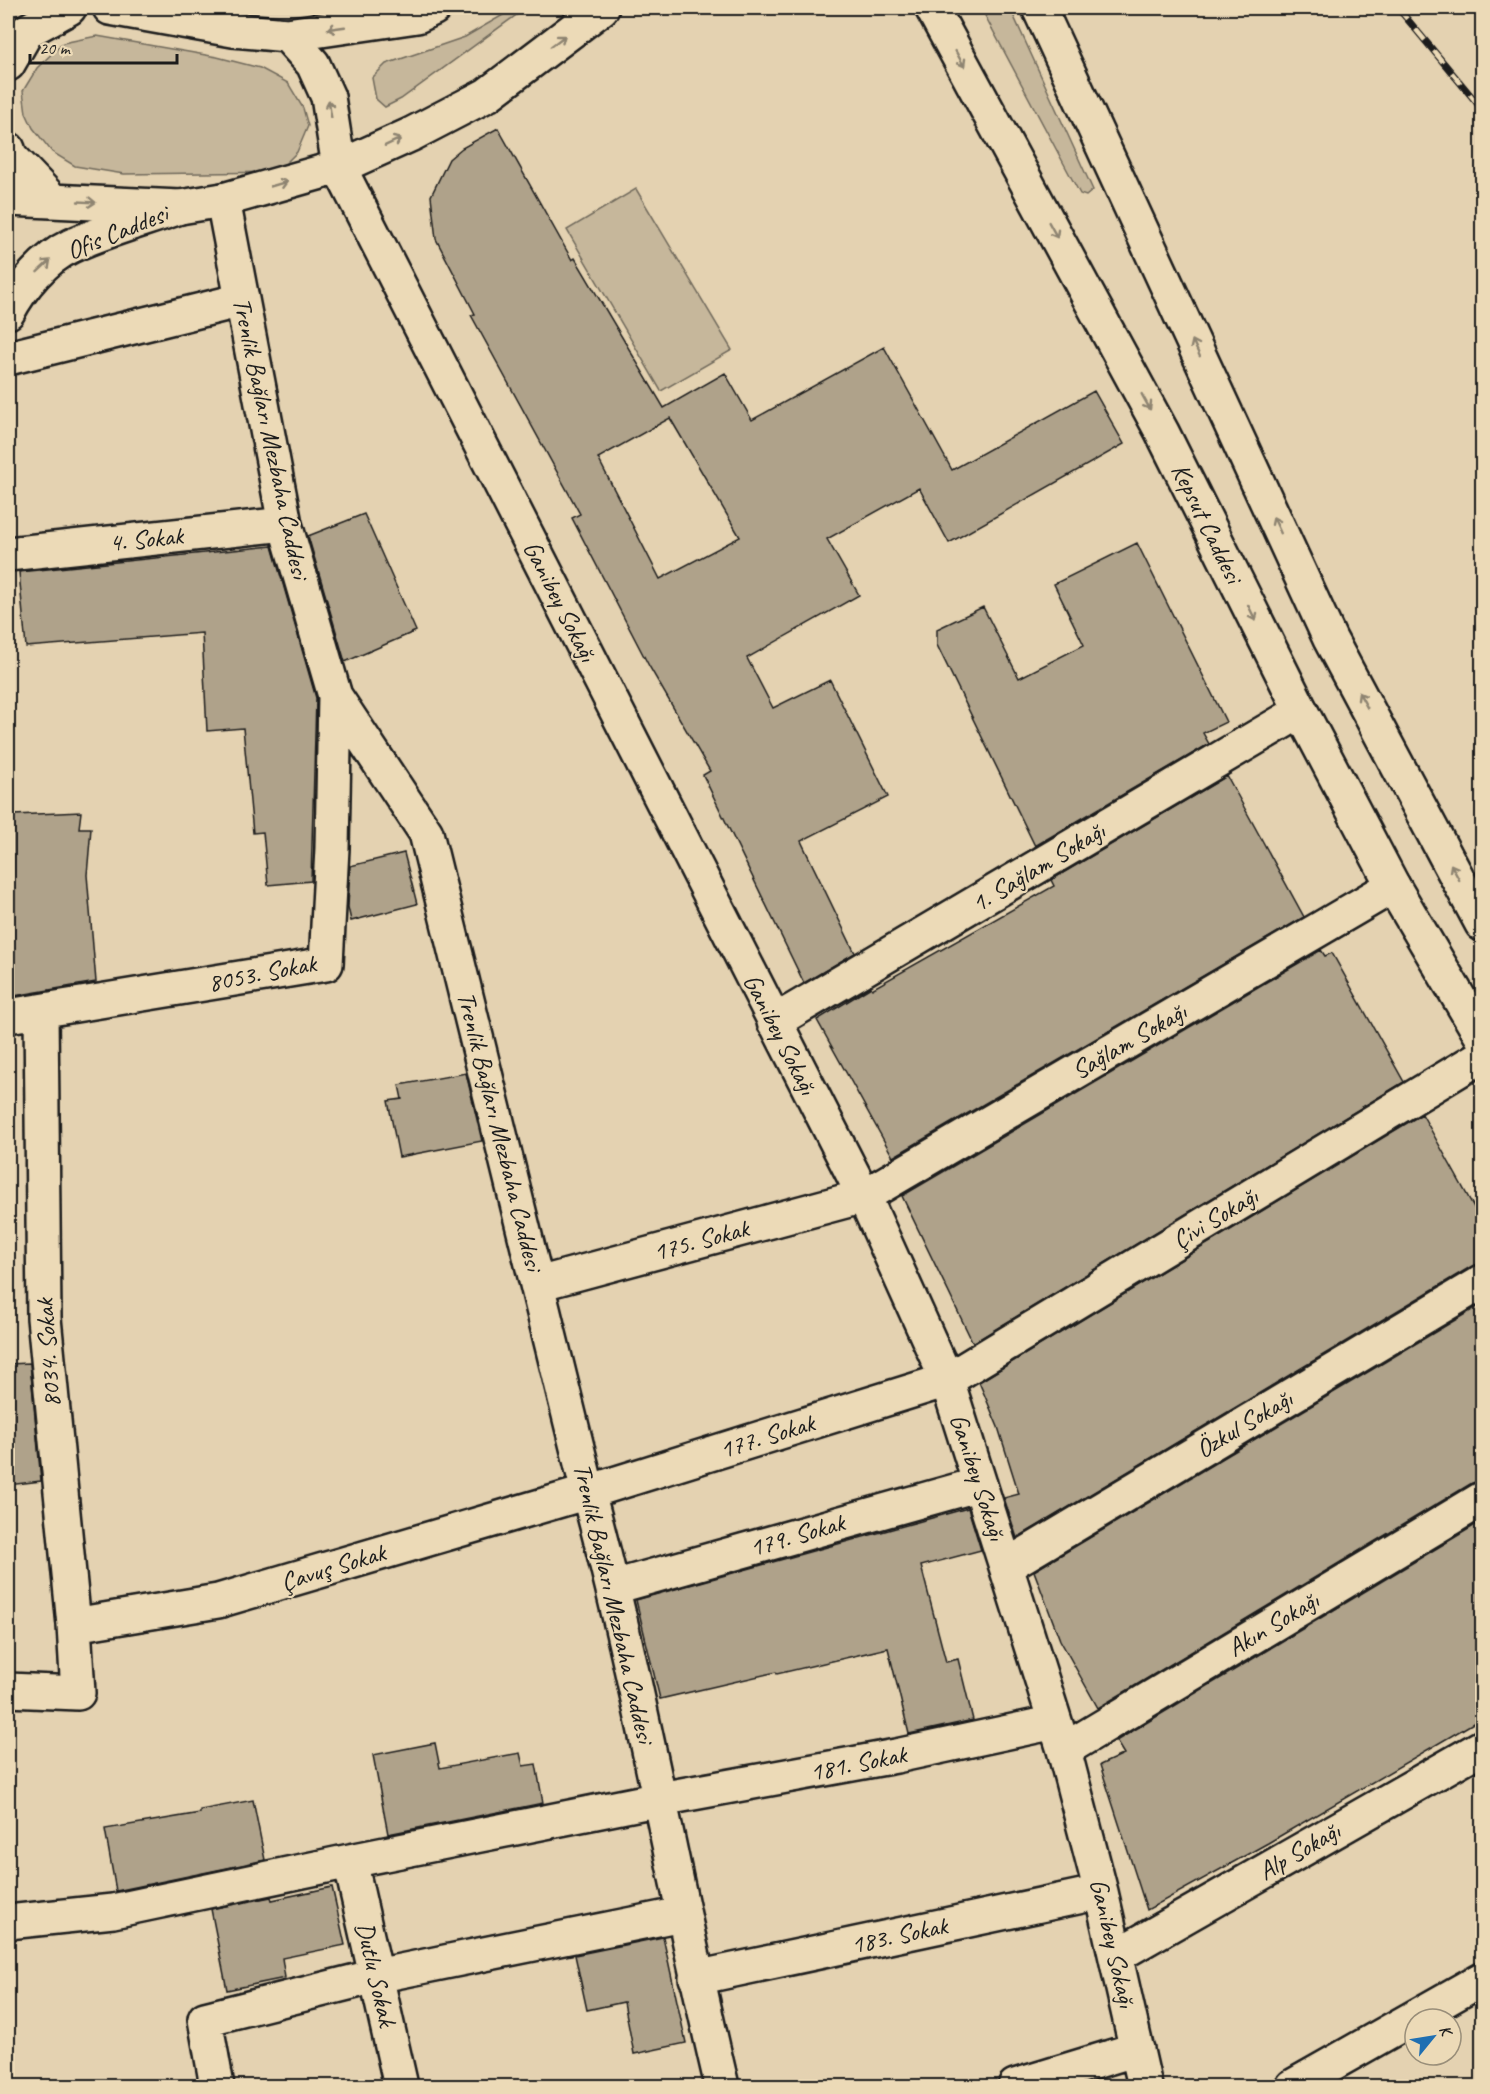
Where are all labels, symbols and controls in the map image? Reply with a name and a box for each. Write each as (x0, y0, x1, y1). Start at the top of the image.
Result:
one-way arrow (327, 22, 347, 33)
scale bar (30, 27, 177, 65)
one-way arrow (550, 34, 566, 47)
text: 20 m (39, 37, 72, 59)
one-way arrow (954, 50, 966, 67)
one-way arrow (325, 99, 336, 119)
one-way arrow (383, 136, 401, 148)
one-way arrow (269, 178, 288, 189)
street label: Ofis Caddesi (62, 196, 175, 267)
one-way arrow (76, 196, 96, 207)
one-way arrow (1047, 221, 1059, 238)
one-way arrow (36, 259, 51, 273)
street label: Trenlik Bağları Mezbaha Caddesi (225, 295, 318, 584)
one-way arrow (1189, 340, 1201, 358)
one-way arrow (1141, 392, 1152, 410)
street label: Kepsut Caddesi (1164, 458, 1252, 591)
one-way arrow (1271, 517, 1283, 535)
street label: 4. Sokak (107, 519, 186, 559)
street label: Ganibey Sokağı (516, 535, 605, 668)
one-way arrow (1247, 604, 1259, 622)
one-way arrow (1357, 692, 1368, 710)
street label: 1. Sağlam Sokağı (965, 814, 1112, 920)
one-way arrow (1449, 864, 1460, 882)
street label: 8053. Sokak (205, 946, 320, 1000)
street label: Ganibey Sokağı (736, 968, 825, 1101)
street label: Trenlik Bağları Mezbaha Caddesi (449, 988, 551, 1277)
street label: Sağlam Sokağı (1066, 994, 1193, 1087)
street label: Çivi Sokağı (1166, 1179, 1265, 1256)
street label: 175. Sokak (650, 1211, 754, 1269)
street label: 8034. Sokak (28, 1296, 68, 1409)
street label: Özkul Sokağı (1190, 1382, 1299, 1466)
street label: 177. Sokak (716, 1406, 820, 1466)
street label: Ganibey Sokağı (942, 1410, 1014, 1546)
street label: Trenlik Bağları Mezbaha Caddesi (566, 1460, 663, 1749)
street label: 179. Sokak (746, 1505, 850, 1564)
street label: Çavuş Sokak (277, 1535, 391, 1599)
street label: Akın Sokağı (1221, 1583, 1326, 1664)
street label: 181. Sokak (807, 1737, 910, 1789)
street label: Alp Sokağı (1252, 1814, 1347, 1888)
street label: Ganibey Sokağı (1082, 1875, 1144, 2012)
street label: 183. Sokak (848, 1908, 952, 1961)
street label: Dutlu Sokak (348, 1919, 405, 2032)
north arrow (1403, 2007, 1463, 2067)
text: K (1434, 2021, 1458, 2042)

